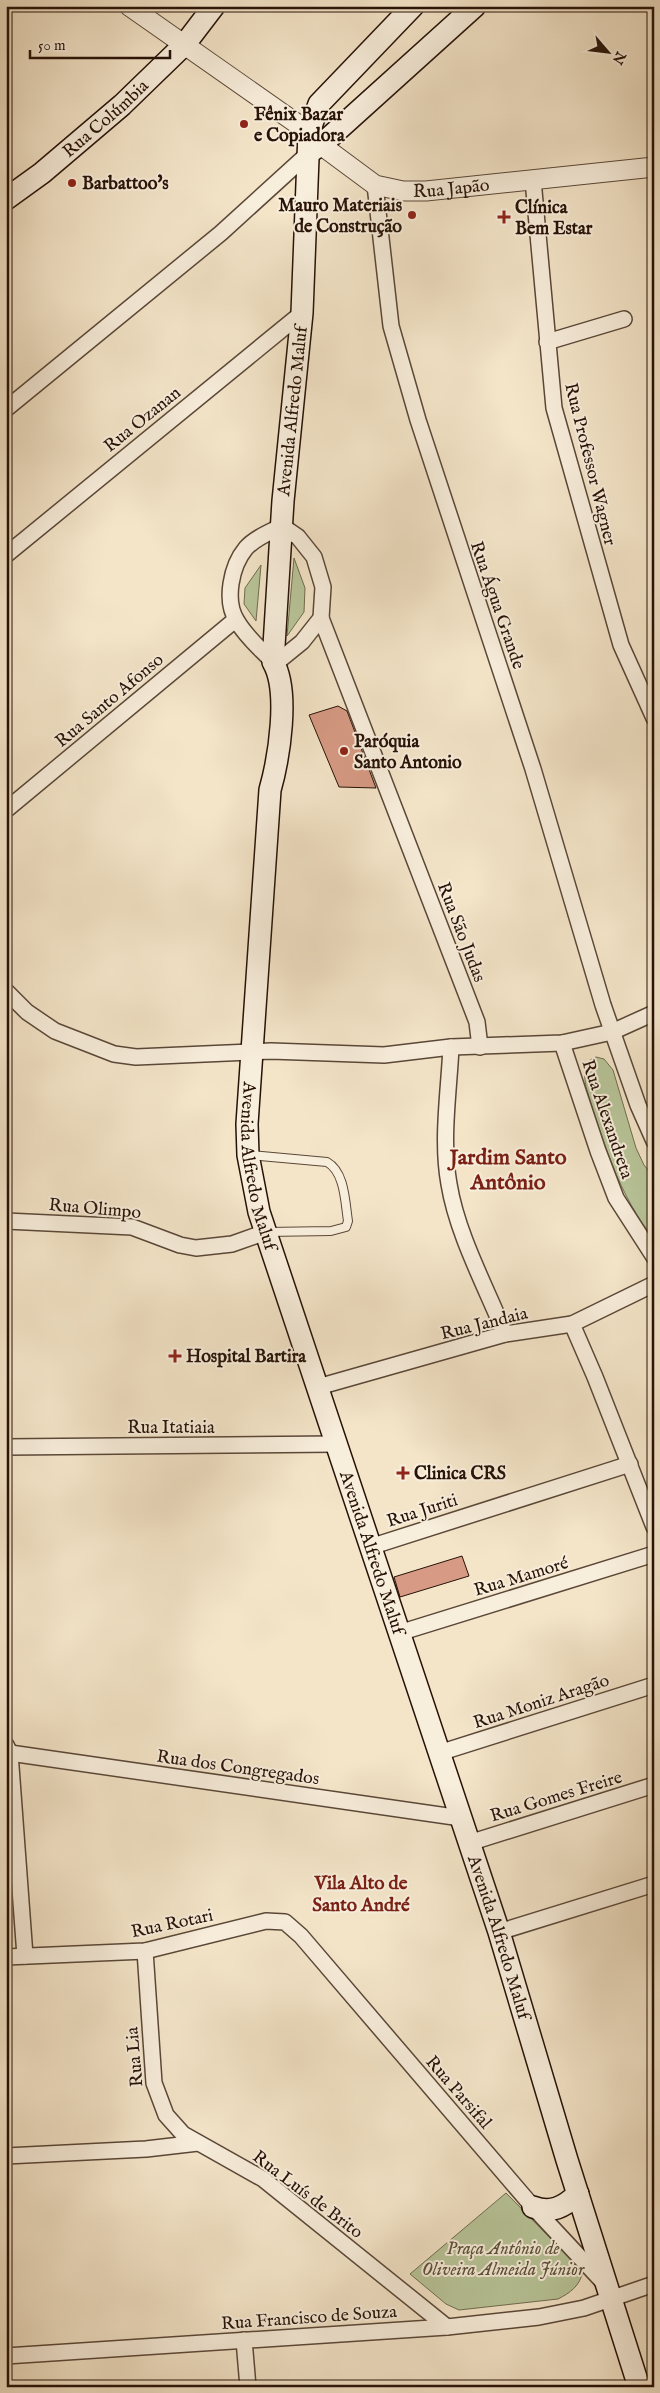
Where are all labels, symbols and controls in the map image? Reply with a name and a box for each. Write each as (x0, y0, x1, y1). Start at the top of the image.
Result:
scale bar (30, 28, 170, 60)
north arrow (582, 28, 632, 78)
text: 50 m (38, 36, 66, 55)
text: N (608, 47, 630, 67)
street label: Rua Colúmbia (58, 75, 154, 164)
place label: Fênix Bazar e Copiadora (254, 104, 346, 148)
marker: Fênix Bazar e Copiadora (238, 118, 250, 130)
place label: Barbattoo's (82, 173, 169, 196)
street label: Rua Japão (413, 174, 491, 204)
marker: Barbattoo's (66, 177, 78, 189)
place label: Mauro Materiais de Construção (278, 195, 403, 239)
place label: Clínica Bem Estar (515, 197, 593, 241)
marker: Mauro Materiais de Construção (406, 209, 418, 221)
marker: Clínica Bem Estar (497, 210, 511, 224)
street label: Avenida Alfredo Maluf (273, 322, 314, 498)
street label: Rua Professor Wagner (558, 381, 621, 549)
street label: Rua Ozanan (100, 382, 186, 458)
street label: Rua Água Grande (464, 538, 531, 672)
street label: Rua Santo Afonso (51, 649, 169, 753)
place label: Paróquia Santo Antonio (354, 731, 462, 775)
marker: Paróquia Santo Antonio (338, 745, 350, 757)
street label: Rua São Judas (431, 879, 490, 986)
street label: Rua Alexandreta (575, 1057, 638, 1182)
street label: Avenida Alfredo Maluf (234, 1080, 282, 1257)
district label: Jardim Santo Antônio (446, 1144, 567, 1197)
street label: Rua Olimpo (48, 1194, 142, 1225)
street label: Rua Jandaia (438, 1302, 530, 1346)
place label: Hospital Bartira (186, 1346, 307, 1369)
marker: Hospital Bartira (168, 1349, 182, 1363)
street label: Rua Itatiaia (127, 1417, 215, 1440)
place label: Clinica CRS (414, 1463, 506, 1486)
marker: Clinica CRS (396, 1466, 410, 1480)
street label: Avenida Alfredo Maluf (333, 1467, 410, 1641)
street label: Rua Juriti (384, 1489, 461, 1534)
street label: Rua Mamoré (471, 1552, 572, 1603)
street label: Rua Moniz Aragão (471, 1670, 613, 1735)
street label: Rua dos Congregados (155, 1746, 321, 1791)
street label: Rua Gomes Freire (488, 1766, 625, 1828)
street label: Avenida Alfredo Maluf (461, 1851, 535, 2026)
district label: Vila Alto de Santo André (312, 1872, 410, 1918)
street label: Rua Rotari (129, 1905, 216, 1944)
street label: Rua Lia (121, 2026, 150, 2088)
street label: Rua Parsifal (420, 2052, 496, 2134)
street label: Rua Luís de Brito (247, 2146, 367, 2245)
park label: Praça Antônio de Oliveira Almeida Júnior (422, 2238, 585, 2282)
street label: Rua Francisco de Souza (220, 2301, 398, 2336)

